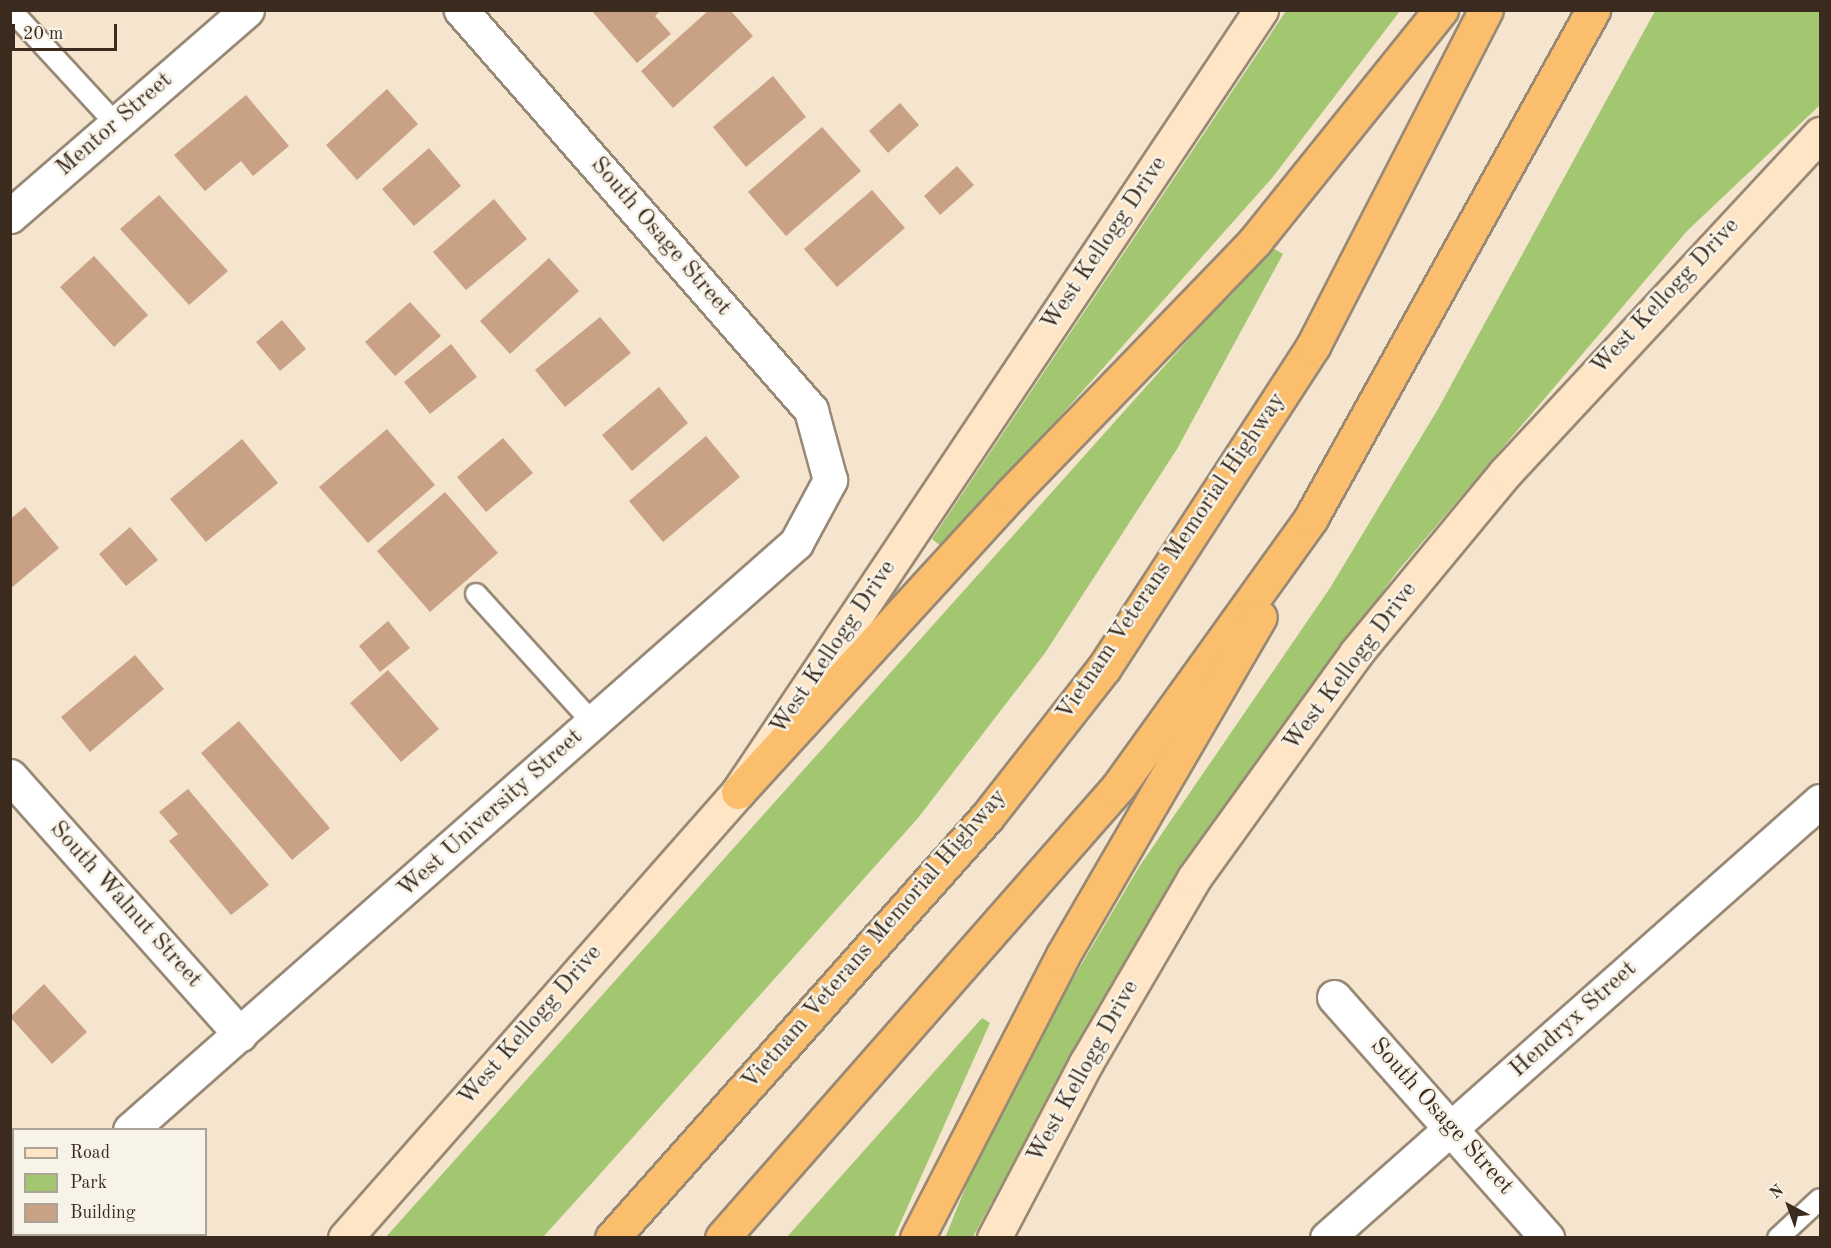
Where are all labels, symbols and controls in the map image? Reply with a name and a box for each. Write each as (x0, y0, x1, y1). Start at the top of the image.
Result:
scale bar (15, 12, 120, 50)
text: 20 m (23, 25, 63, 43)
street label: Mentor Street (51, 67, 179, 183)
street label: West Kellogg Drive (1036, 151, 1174, 337)
street label: South Osage Street (583, 152, 737, 322)
street label: West Kellogg Drive (1586, 212, 1746, 382)
street label: Vietnam Veterans Memorial Highway (1051, 388, 1293, 726)
street label: West Kellogg Drive (765, 555, 903, 741)
street label: West Kellogg Drive (1278, 577, 1424, 757)
street label: West University Street (393, 723, 589, 905)
street label: Vietnam Veterans Memorial Highway (736, 784, 1014, 1096)
street label: South Walnut Street (43, 816, 207, 994)
street label: West Kellogg Drive (453, 939, 609, 1113)
street label: Hendryx Street (1505, 956, 1643, 1084)
street label: West Kellogg Drive (1022, 976, 1146, 1168)
street label: South Osage Street (1363, 1033, 1519, 1201)
legend (12, 1128, 207, 1236)
text: Road (70, 1144, 110, 1162)
text: Park (70, 1174, 107, 1192)
north arrow (1759, 1176, 1819, 1236)
text: N (1767, 1182, 1787, 1202)
text: Building (70, 1204, 135, 1222)

